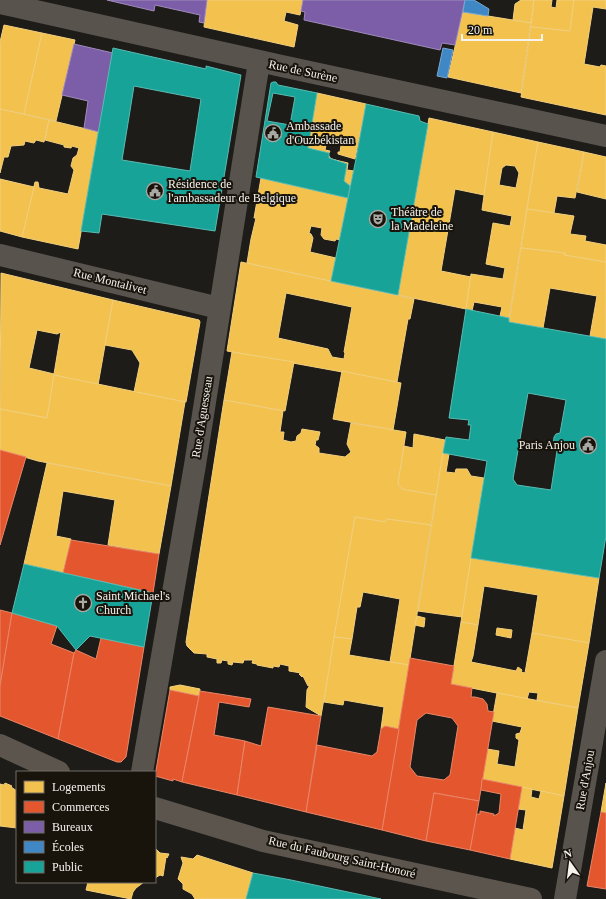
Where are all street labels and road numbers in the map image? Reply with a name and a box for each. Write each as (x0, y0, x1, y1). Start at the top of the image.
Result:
street label: Rue de Surène (267, 57, 339, 85)
street label: Rue Montalivet (72, 265, 149, 297)
street label: Rue d'Aguesseau (189, 375, 215, 459)
street label: Rue d'Anjou (573, 749, 597, 811)
street label: Rue du Faubourg Saint-Honoré (267, 833, 417, 881)

